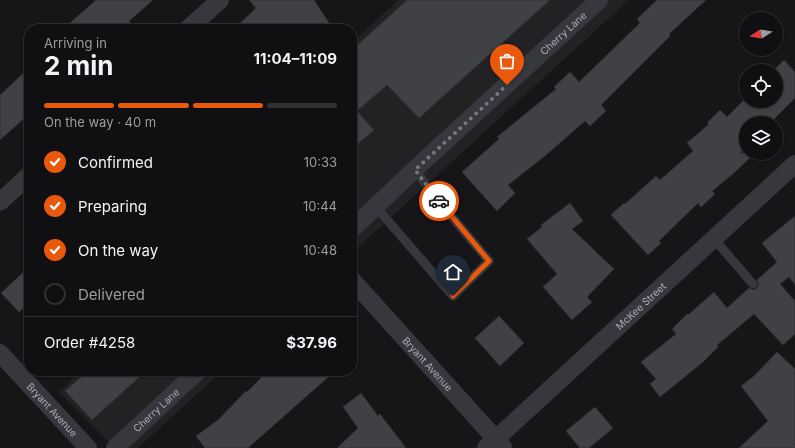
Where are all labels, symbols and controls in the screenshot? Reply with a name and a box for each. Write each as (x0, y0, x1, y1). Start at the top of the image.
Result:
street label: Cherry Lane (537, 9, 589, 57)
north arrow (739, 12, 783, 56)
map controls (739, 12, 783, 160)
text: Arriving in (44, 35, 107, 51)
pin (490, 44, 524, 85)
text: 11:04–11:09 (253, 49, 337, 68)
text: 2 min (44, 50, 114, 81)
icon: bag (496, 50, 518, 72)
button: locate (739, 64, 783, 108)
text: On the way · 40 m (44, 114, 156, 130)
button: layers (739, 116, 783, 160)
icon: check (44, 151, 66, 173)
text: Confirmed (78, 153, 153, 172)
text: 10:33 (304, 154, 337, 170)
courier (419, 181, 459, 221)
icon: car (428, 190, 450, 212)
icon: check (44, 195, 66, 217)
text: Preparing (78, 197, 147, 216)
text: 10:44 (303, 198, 337, 214)
icon: check (44, 239, 66, 261)
text: On the way (78, 241, 158, 260)
text: 10:48 (303, 242, 337, 258)
pin (436, 255, 470, 296)
icon: home (442, 261, 464, 283)
street label: McKee Street (613, 279, 669, 332)
text: Delivered (78, 285, 145, 304)
text: Order #4258 (44, 333, 135, 352)
text: $37.96 (286, 333, 337, 352)
street label: Bryant Avenue (400, 334, 455, 394)
street label: Bryant Avenue (25, 380, 80, 439)
street label: Cherry Lane (131, 386, 182, 434)

